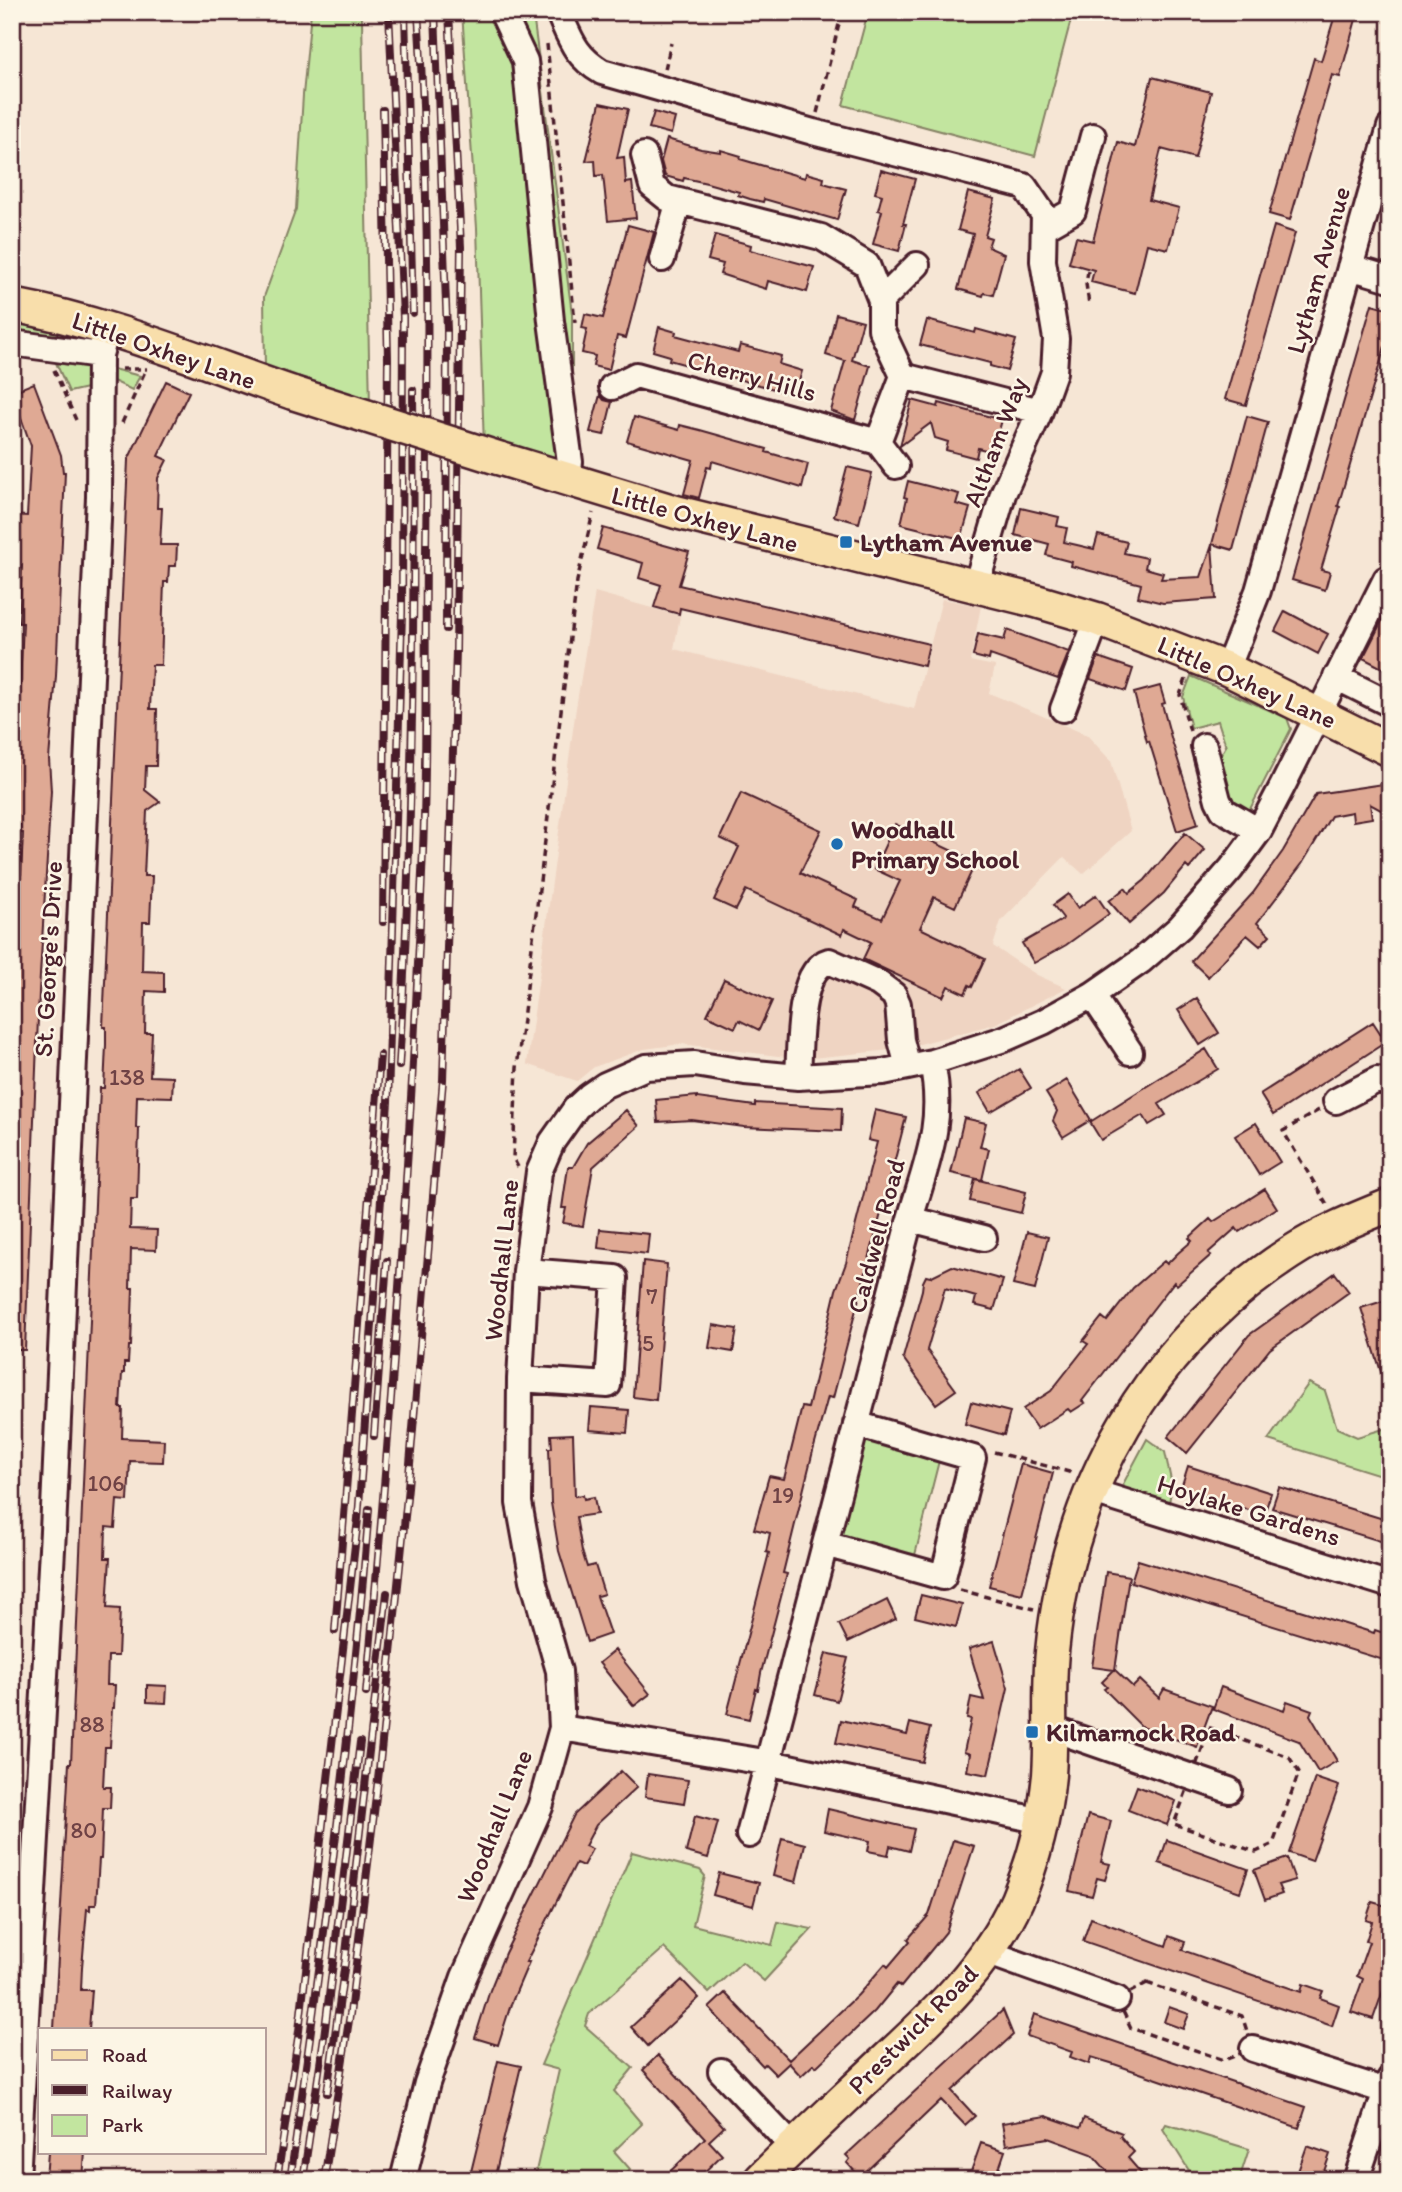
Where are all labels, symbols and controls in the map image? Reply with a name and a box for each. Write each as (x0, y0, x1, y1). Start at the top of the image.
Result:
street label: Lytham Avenue (1279, 183, 1357, 357)
street label: Little Oxhey Lane (68, 304, 260, 396)
street label: Cherry Hills (684, 343, 820, 409)
street label: Altham Way (956, 373, 1034, 511)
street label: Little Oxhey Lane (608, 479, 802, 559)
place label: Lytham Avenue (860, 526, 1032, 558)
marker: Lytham Avenue (838, 534, 854, 550)
street label: Little Oxhey Lane (1153, 628, 1341, 736)
place label: Woodhall Primary School (851, 813, 1020, 875)
marker: Woodhall Primary School (829, 836, 845, 852)
street label: St. George's Drive (27, 860, 69, 1058)
house number: 138 (109, 1063, 145, 1091)
street label: Caldwell Road (840, 1155, 912, 1317)
street label: Woodhall Lane (477, 1178, 525, 1342)
house number: 7 (646, 1282, 658, 1310)
house number: 5 (642, 1329, 654, 1357)
street label: Hoylake Gardens (1154, 1467, 1344, 1553)
house number: 106 (87, 1469, 125, 1497)
house number: 19 (772, 1481, 794, 1509)
house number: 88 (79, 1710, 105, 1738)
place label: Kilmarnock Road (1046, 1716, 1236, 1748)
marker: Kilmarnock Road (1024, 1724, 1040, 1740)
street label: Woodhall Lane (449, 1745, 539, 1907)
house number: 80 (71, 1816, 97, 1844)
street label: Prestwick Road (841, 1957, 985, 2101)
legend (38, 2028, 266, 2154)
text: Road (102, 2042, 148, 2067)
text: Railway (102, 2078, 172, 2103)
text: Park (102, 2112, 144, 2137)

